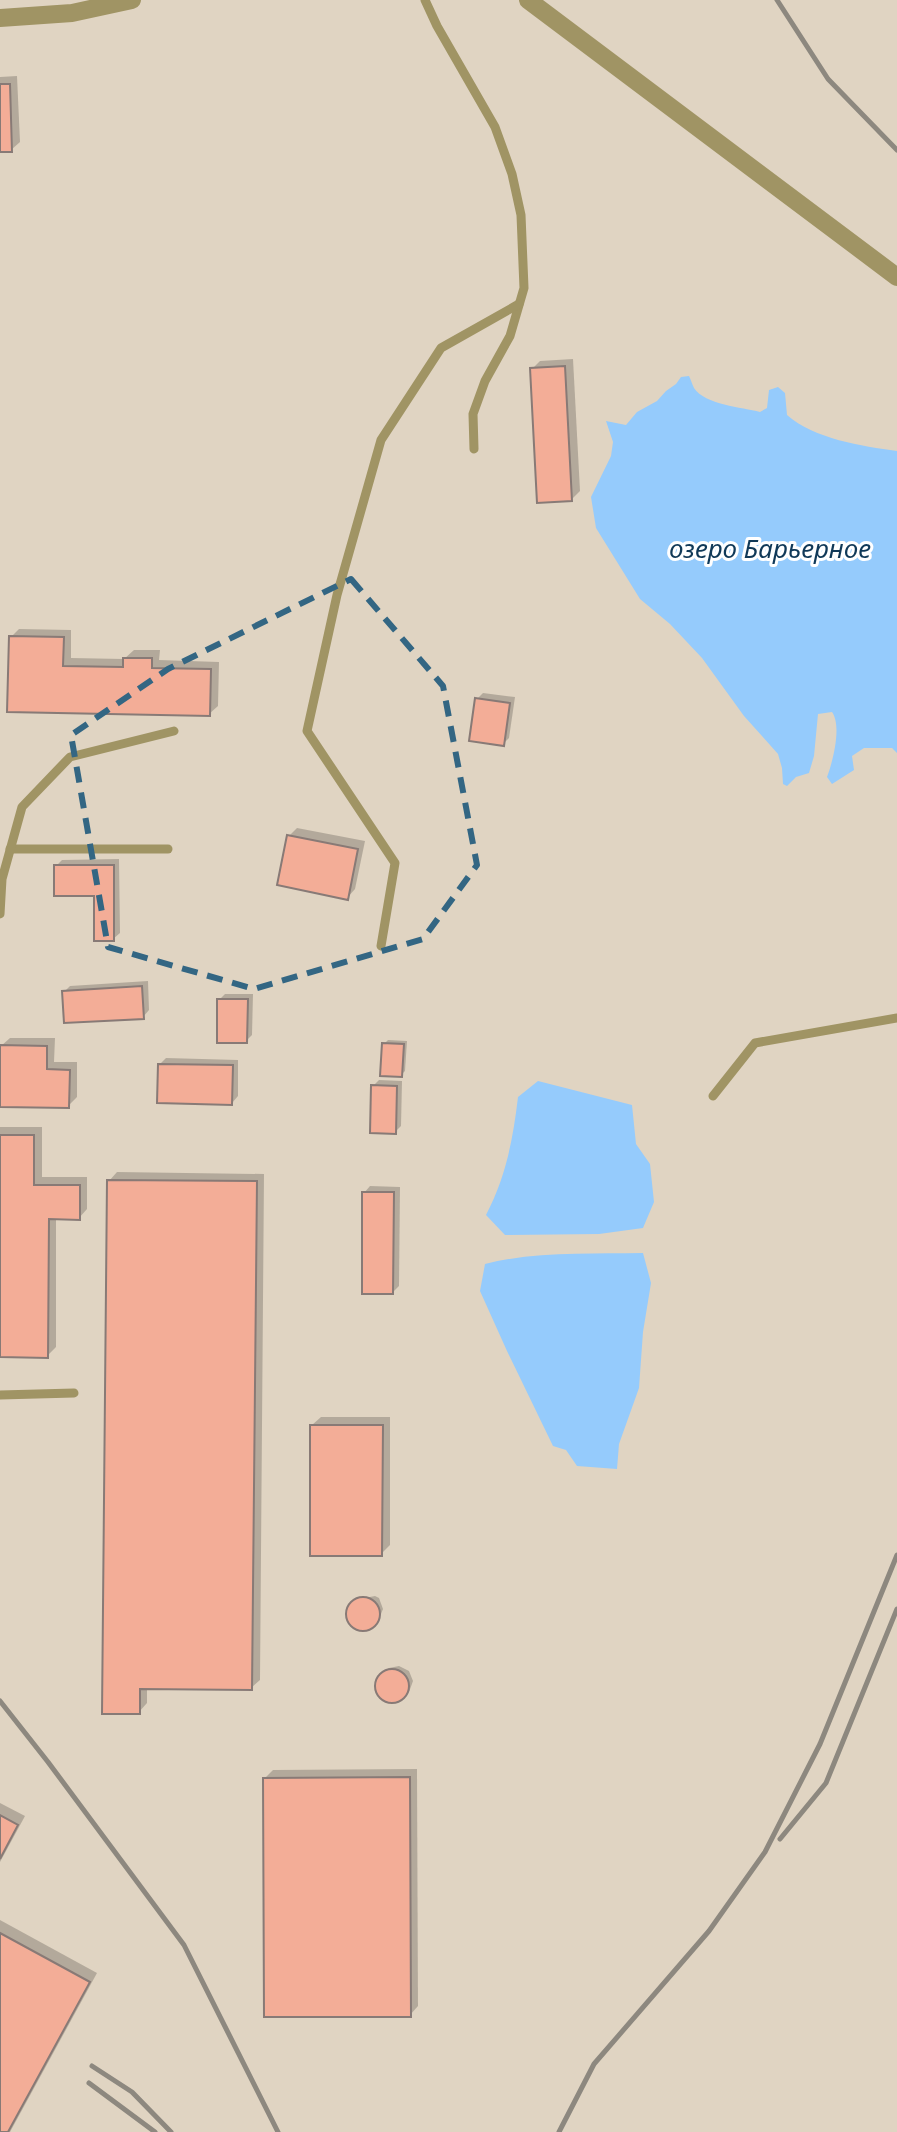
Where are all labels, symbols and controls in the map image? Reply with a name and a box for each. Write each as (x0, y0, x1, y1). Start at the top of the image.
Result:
water label: озеро Барьерное (669, 530, 871, 566)

